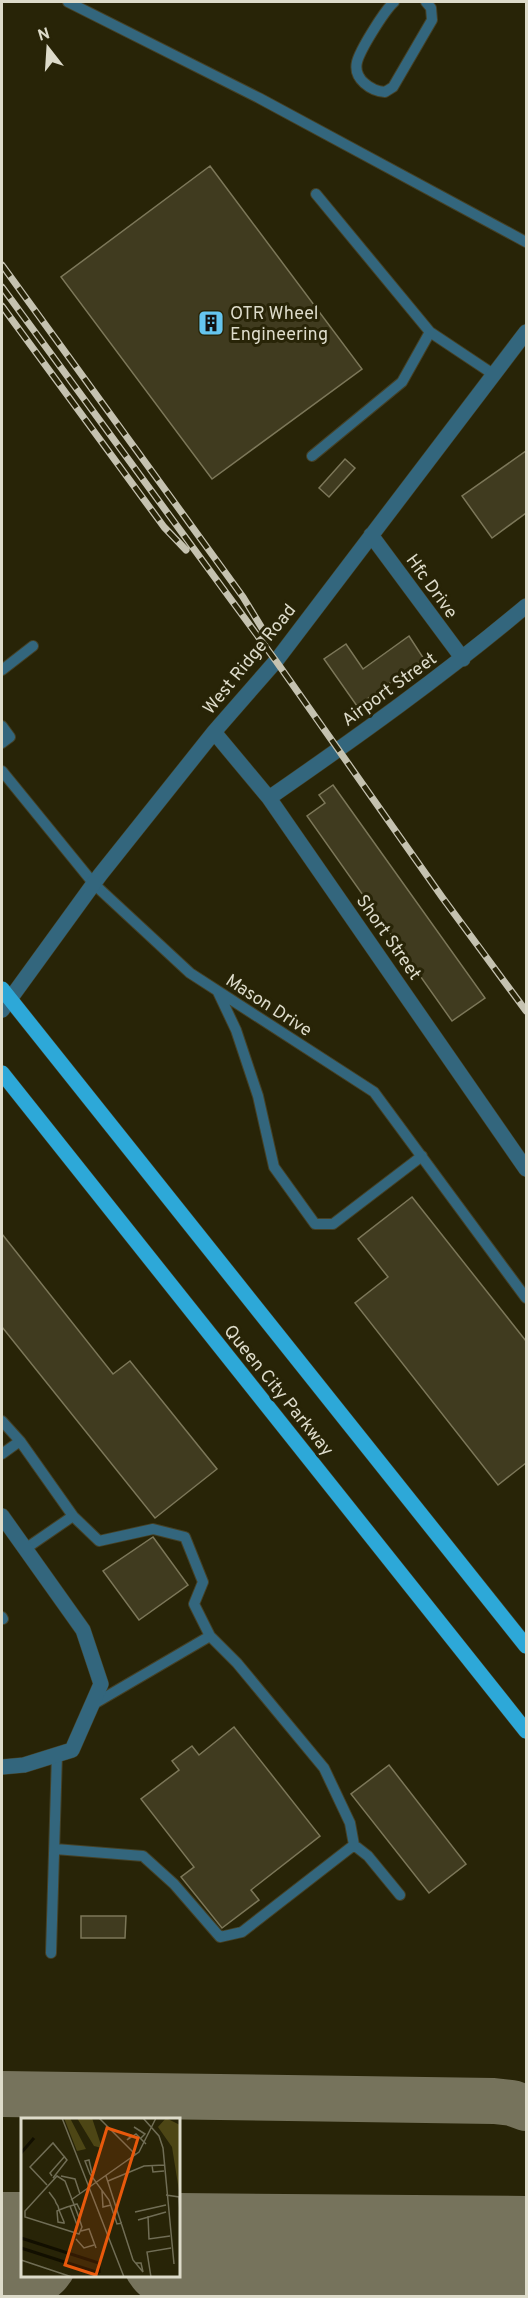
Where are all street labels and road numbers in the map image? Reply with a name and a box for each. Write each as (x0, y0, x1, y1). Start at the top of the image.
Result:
street label: Hfc Drive (400, 550, 462, 624)
street label: West Ridge Road (198, 600, 302, 720)
street label: Airport Street (338, 648, 442, 732)
street label: Short Street (350, 891, 426, 985)
street label: Mason Drive (221, 970, 316, 1043)
street label: Queen City Parkway (218, 1321, 338, 1461)

